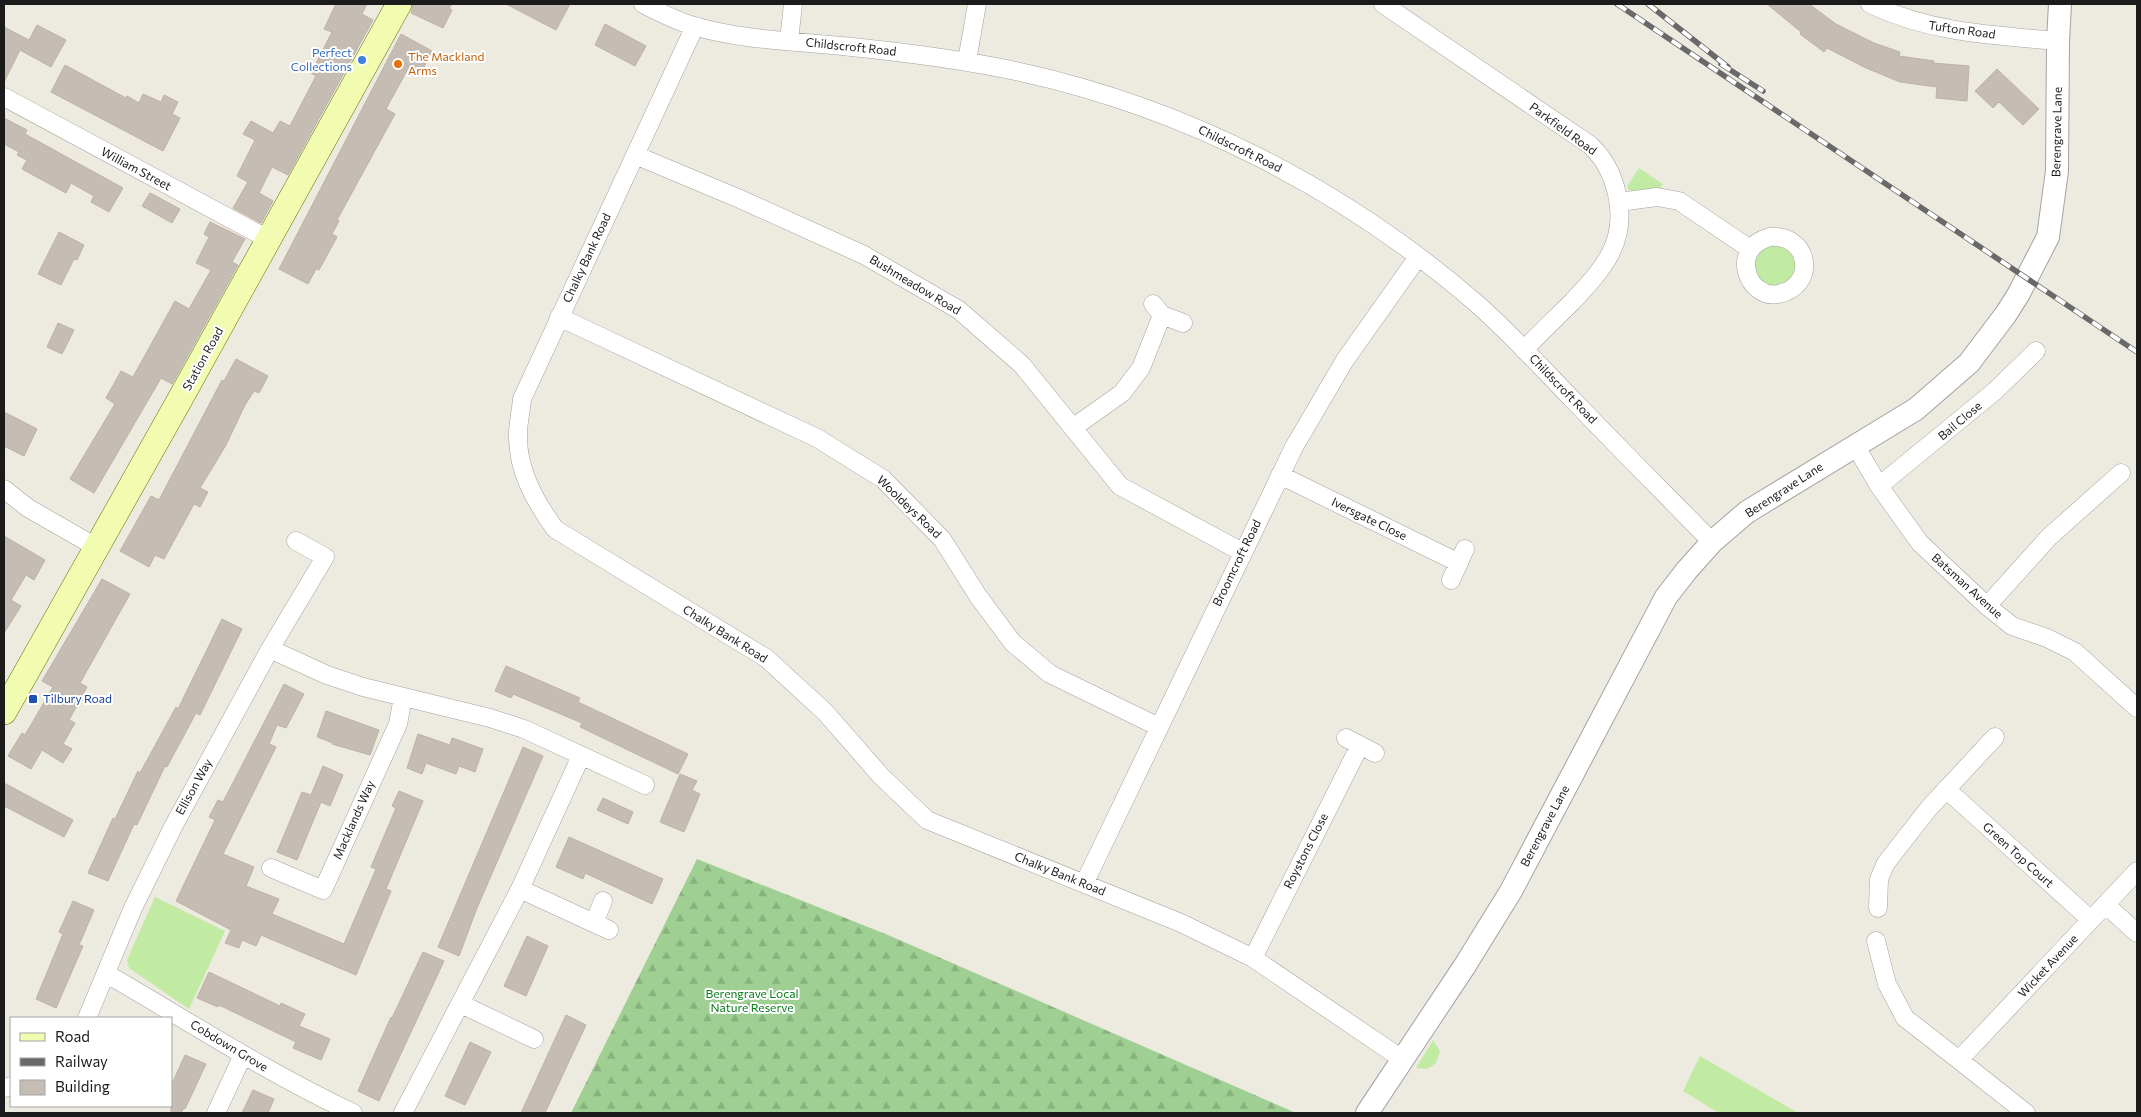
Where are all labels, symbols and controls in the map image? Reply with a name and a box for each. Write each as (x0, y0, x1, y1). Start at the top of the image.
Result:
street label: Tufton Road (1928, 17, 1997, 41)
street label: Childscroft Road (805, 34, 897, 58)
place label: Perfect Collections (291, 45, 352, 73)
place label: The Mackland Arms (408, 49, 484, 77)
marker: Perfect Collections (356, 54, 368, 66)
marker: The Mackland Arms (392, 58, 404, 70)
street label: Berengrave Lane (2048, 87, 2064, 177)
street label: Parkfield Road (1527, 99, 1600, 157)
street label: Childscroft Road (1196, 122, 1285, 174)
street label: William Street (99, 144, 174, 193)
street label: Chalky Bank Road (559, 211, 613, 305)
street label: Bushmeadow Road (867, 251, 964, 317)
street label: Station Road (179, 324, 225, 393)
street label: Childscroft Road (1527, 351, 1600, 426)
street label: Bail Close (1935, 398, 1984, 442)
street label: Berengrave Lane (1742, 459, 1825, 520)
street label: Wooldeys Road (875, 472, 945, 540)
street label: Iversgate Close (1330, 494, 1409, 542)
street label: Broomcroft Road (1209, 517, 1263, 608)
street label: Batsman Avenue (1929, 550, 2006, 621)
street label: Chalky Bank Road (681, 601, 770, 665)
place label: Tilbury Road (43, 691, 112, 705)
marker: Tilbury Road (27, 693, 39, 705)
street label: Ellison Way (172, 756, 214, 817)
street label: Macklands Way (329, 778, 377, 861)
street label: Berengrave Lane (1517, 782, 1571, 869)
street label: Roystons Close (1280, 810, 1330, 891)
street label: Green Top Court (1980, 819, 2057, 890)
street label: Chalky Bank Road (1013, 848, 1108, 898)
street label: Wicket Avenue (2015, 931, 2080, 1000)
park label: Berengrave Local Nature Reserve (705, 986, 799, 1014)
legend (10, 1017, 172, 1107)
street label: Cobdown Grove (188, 1017, 271, 1074)
text: Road (55, 1027, 90, 1045)
text: Railway (55, 1052, 108, 1070)
text: Building (55, 1077, 110, 1095)

